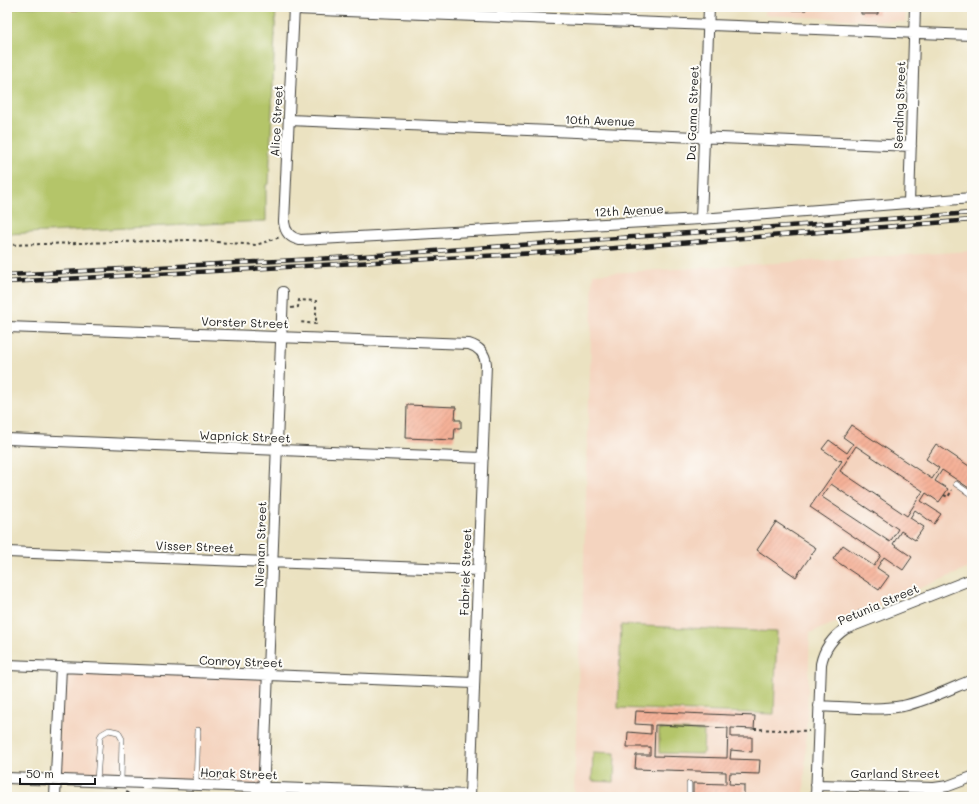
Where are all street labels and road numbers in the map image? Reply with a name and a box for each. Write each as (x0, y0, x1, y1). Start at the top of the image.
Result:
street label: Sending Street (889, 61, 909, 149)
street label: Da Gama Street (682, 65, 702, 161)
street label: Alice Street (266, 85, 286, 157)
street label: 10th Avenue (565, 111, 635, 129)
street label: 12th Avenue (594, 200, 664, 220)
street label: Vorster Street (201, 312, 289, 332)
street label: Wapnick Street (199, 426, 291, 446)
street label: Nieman Street (251, 501, 269, 587)
street label: Fabriek Street (455, 528, 475, 616)
street label: Visser Street (155, 537, 235, 555)
street label: Petunia Street (835, 580, 921, 628)
street label: Conroy Street (199, 652, 283, 670)
street label: Horak Street (200, 764, 278, 782)
street label: Garland Street (850, 765, 940, 781)

